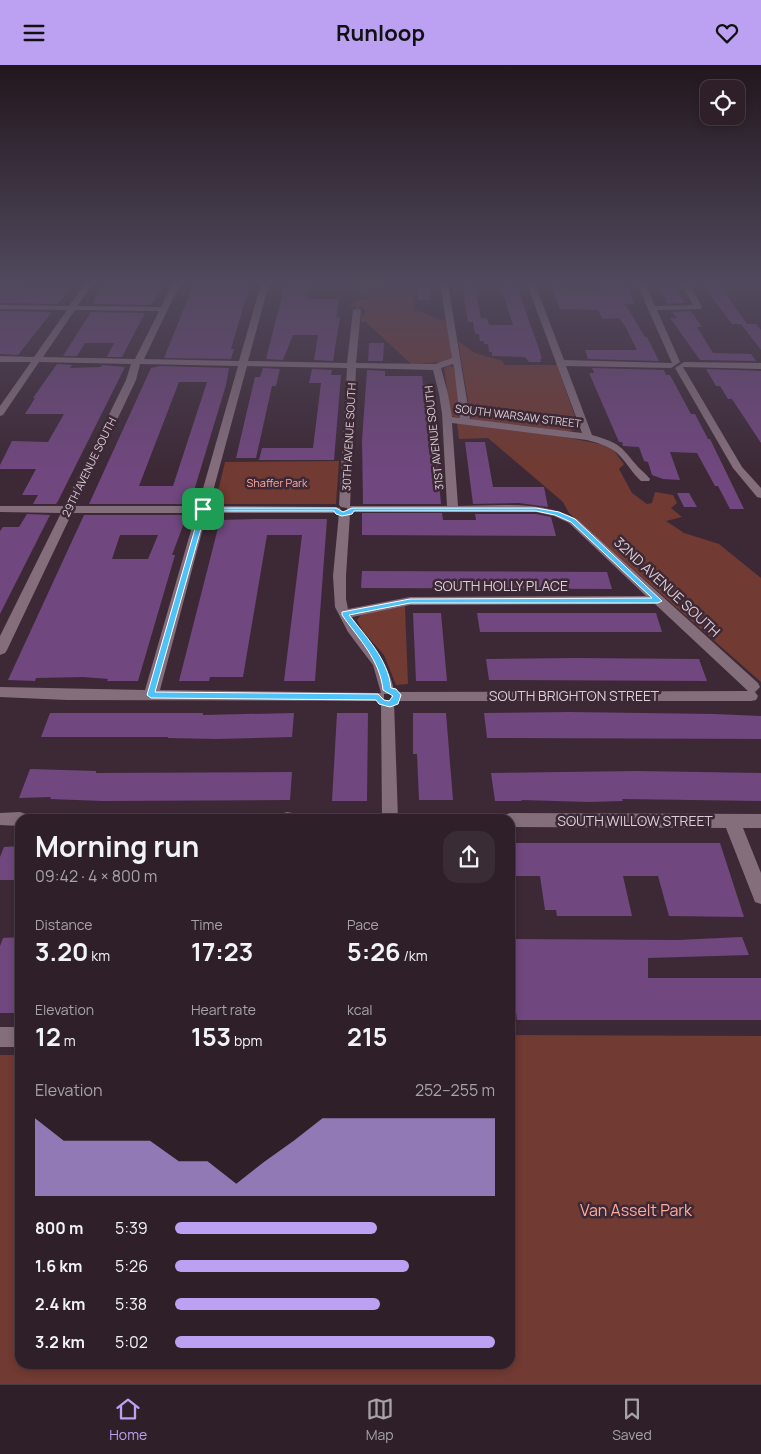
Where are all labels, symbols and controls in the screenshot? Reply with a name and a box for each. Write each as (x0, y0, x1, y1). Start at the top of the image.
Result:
text: Runloop (336, 18, 425, 48)
icon: menu (20, 19, 48, 47)
icon: heart (713, 19, 741, 47)
map controls (700, 80, 745, 125)
button: locate (700, 80, 745, 125)
street label: 30TH AVENUE SOUTH (338, 382, 359, 492)
street label: 31ST AVENUE SOUTH (421, 385, 446, 491)
street label: SOUTH WARSAW STREET (454, 400, 582, 431)
street label: 29TH AVENUE SOUTH (58, 415, 119, 519)
park label: Shaffer Park (246, 475, 308, 490)
pin (182, 488, 224, 530)
icon: arrive (189, 495, 217, 523)
street label: 32ND AVENUE SOUTH (610, 532, 724, 641)
street label: SOUTH HOLLY PLACE (434, 576, 568, 595)
street label: SOUTH BRIGHTON STREET (489, 686, 660, 705)
street label: SOUTH WILLOW STREET (557, 811, 713, 830)
text: Morning run (35, 827, 199, 865)
button: share (443, 831, 495, 883)
text: 09:42 · 4 × 800 m (35, 865, 157, 887)
text: Distance (35, 915, 92, 934)
text: Time (191, 915, 223, 934)
text: Pace (347, 915, 379, 934)
text: 3.20 (35, 934, 88, 969)
text: 17:23 (191, 934, 253, 969)
text: 5:26 (347, 934, 401, 969)
text: km (88, 946, 110, 965)
text: /km (401, 946, 428, 965)
text: Elevation (35, 1000, 94, 1019)
text: Heart rate (191, 1000, 256, 1019)
text: kcal (347, 1000, 373, 1019)
text: 12 (35, 1019, 61, 1054)
text: 153 (191, 1019, 231, 1054)
text: 215 (347, 1019, 388, 1054)
text: m (61, 1031, 76, 1050)
text: bpm (231, 1031, 262, 1050)
text: Elevation (35, 1079, 103, 1101)
text: 252–255 m (415, 1079, 495, 1101)
park label: Van Asselt Park (580, 1199, 693, 1221)
text: 800 m (35, 1217, 83, 1239)
text: 5:39 (115, 1217, 148, 1239)
text: 1.6 km (35, 1255, 82, 1277)
text: 5:26 (115, 1255, 148, 1277)
text: 2.4 km (35, 1293, 85, 1315)
text: 5:38 (115, 1293, 147, 1315)
text: 3.2 km (35, 1331, 85, 1353)
text: 5:02 (115, 1331, 148, 1353)
tab: Home (109, 1395, 147, 1444)
tab: Map (366, 1395, 394, 1444)
tab: Saved (612, 1395, 652, 1444)

